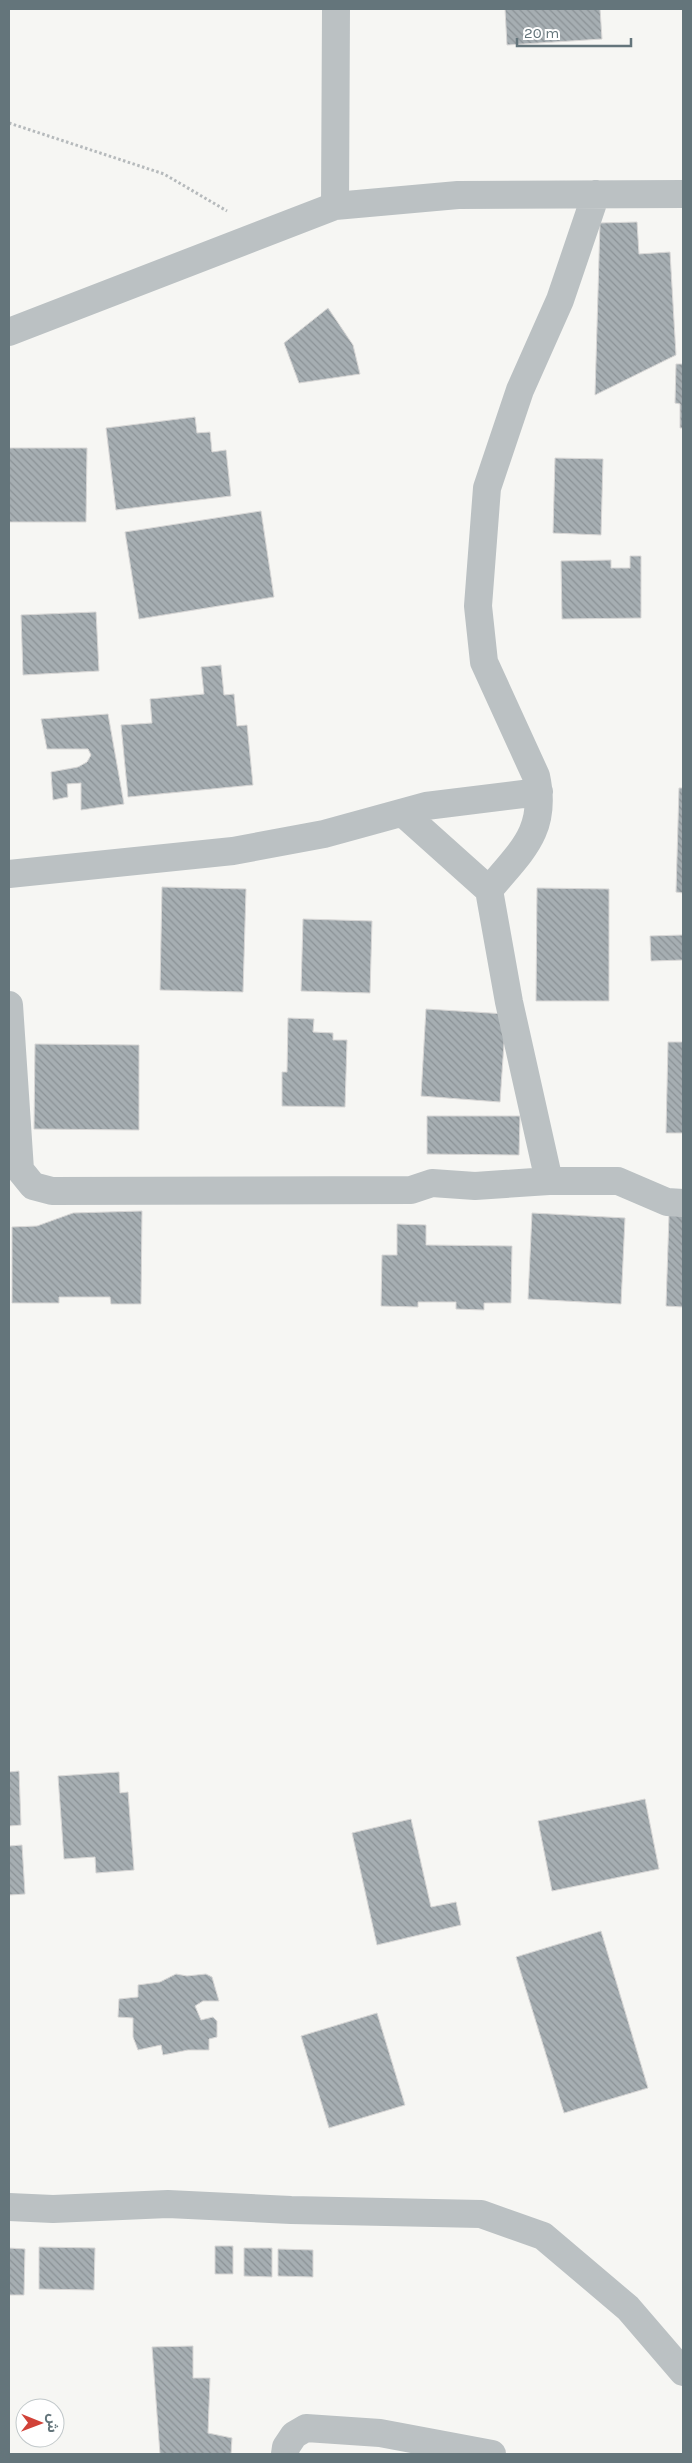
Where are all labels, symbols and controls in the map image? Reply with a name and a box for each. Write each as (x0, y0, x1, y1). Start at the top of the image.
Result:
scale bar (517, 15, 631, 47)
text: 20 m (524, 24, 559, 42)
north arrow (15, 2398, 65, 2448)
text: ش (44, 2413, 61, 2433)

